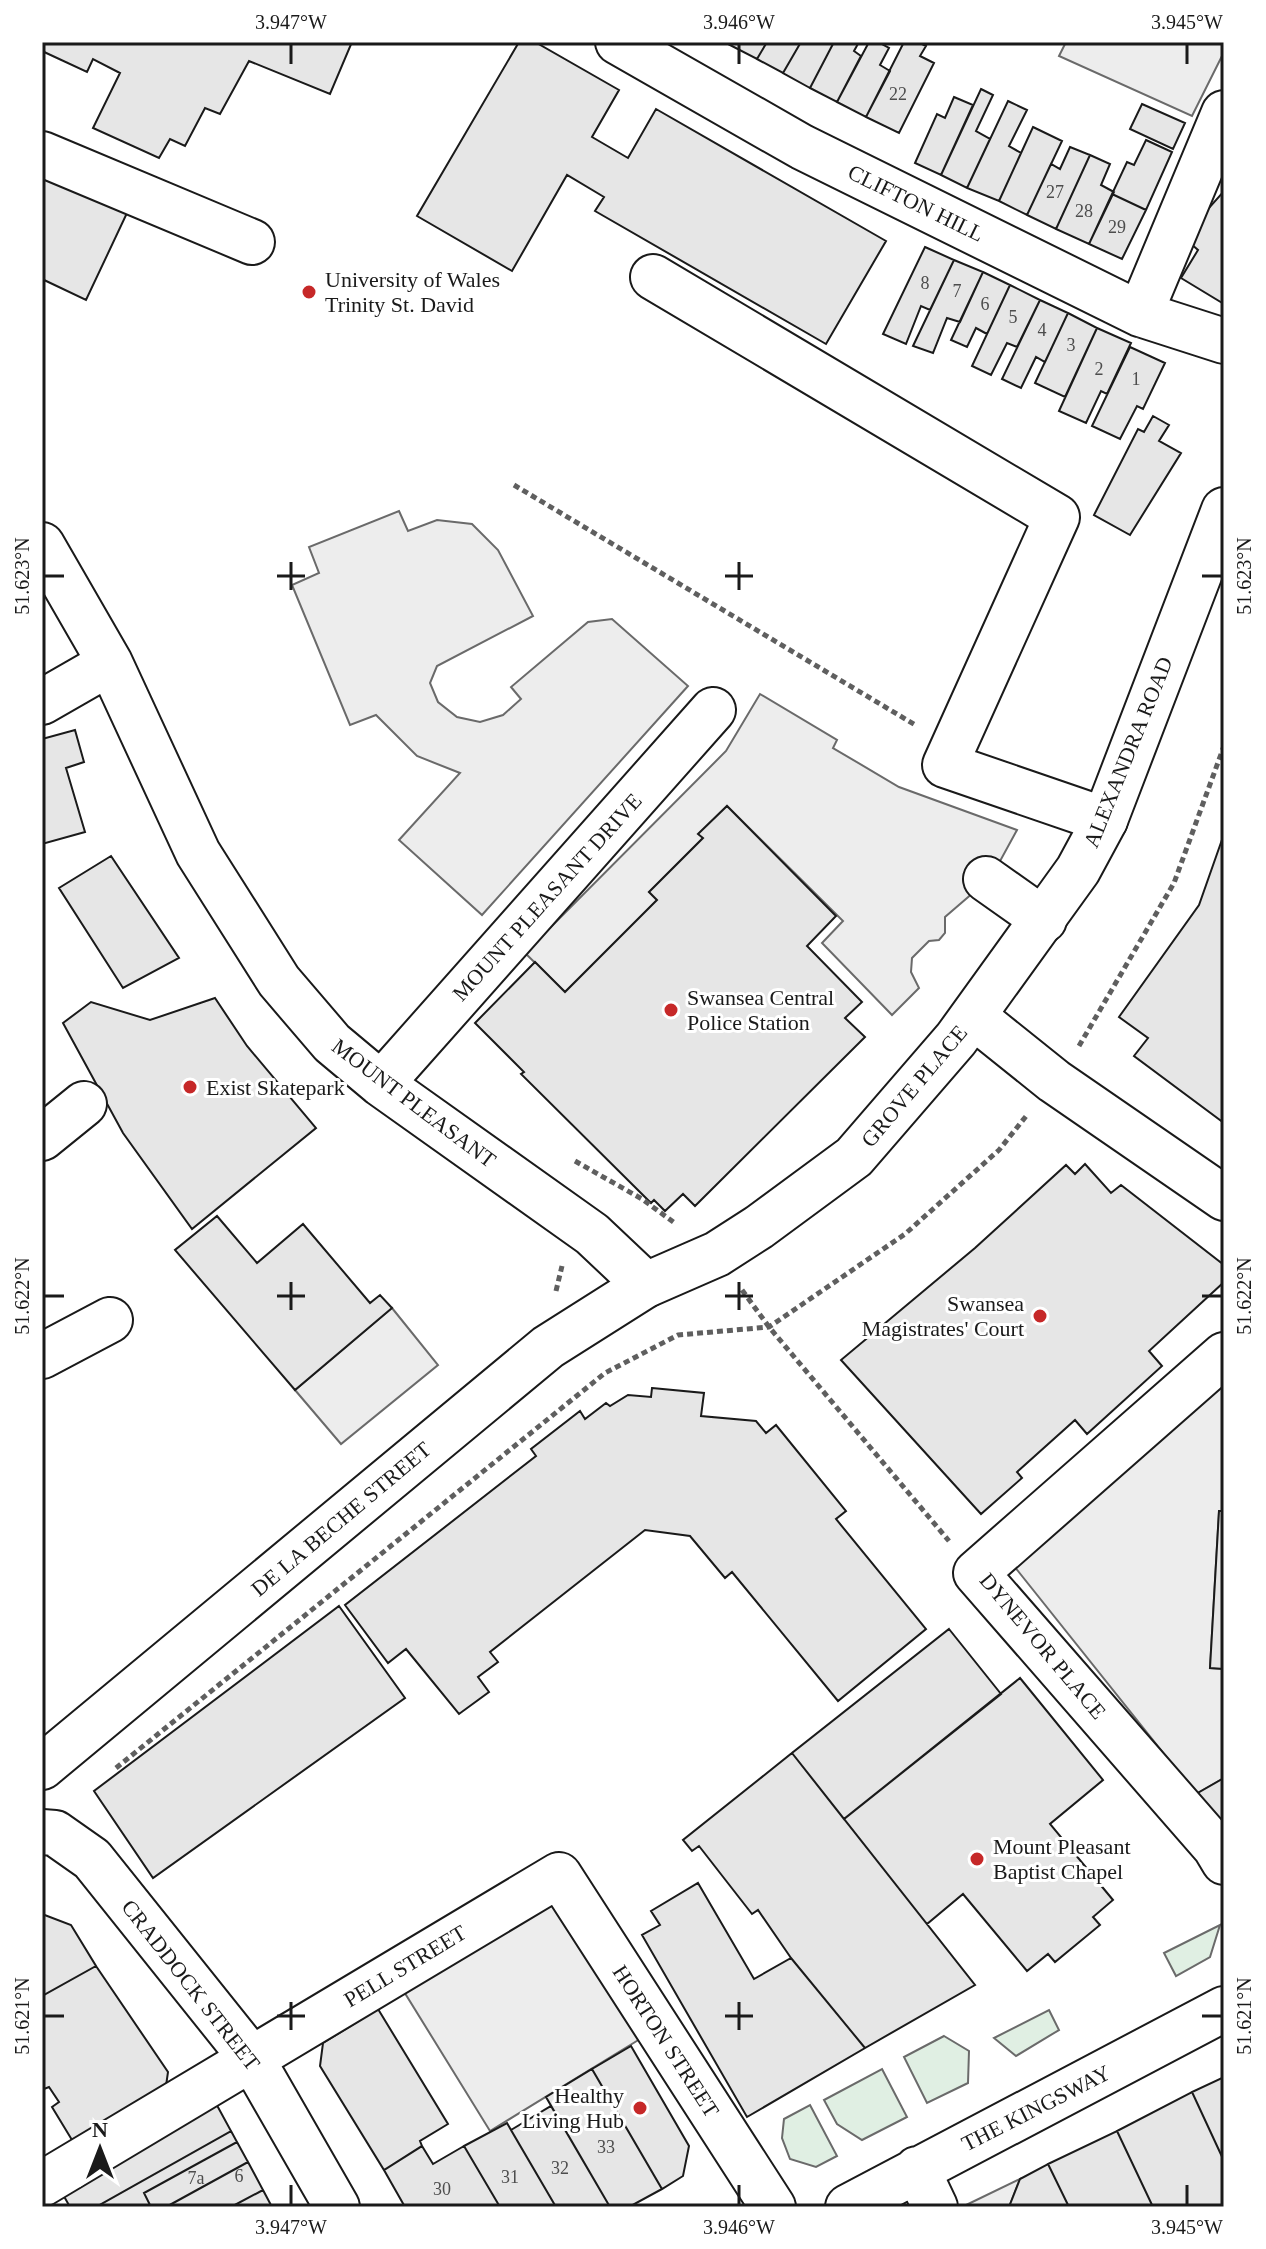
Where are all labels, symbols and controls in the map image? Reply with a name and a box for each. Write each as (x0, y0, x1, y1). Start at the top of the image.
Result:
text: 3.947°W (255, 11, 327, 33)
text: 3.946°W (703, 11, 775, 33)
text: 3.945°W (1151, 11, 1223, 33)
house number: 22 (889, 84, 907, 104)
street label: CLIFTON HILL (844, 159, 988, 247)
house number: 27 (1046, 182, 1064, 202)
house number: 28 (1075, 201, 1093, 221)
house number: 29 (1108, 217, 1126, 237)
place label: University of Wales Trinity St. David (325, 267, 500, 317)
house number: 8 (921, 273, 930, 293)
house number: 7 (953, 281, 962, 301)
marker: University of Wales Trinity St. David (300, 283, 318, 301)
house number: 6 (981, 294, 990, 314)
house number: 5 (1009, 307, 1018, 327)
house number: 4 (1038, 320, 1047, 340)
house number: 3 (1067, 335, 1076, 355)
house number: 2 (1095, 359, 1104, 379)
house number: 1 (1132, 369, 1141, 389)
text: 51.623°N (11, 537, 33, 615)
text: 51.623°N (1233, 537, 1255, 615)
street label: ALEXANDRA ROAD (1078, 653, 1178, 851)
street label: MOUNT PLEASANT DRIVE (447, 788, 647, 1006)
place label: Swansea Central Police Station (687, 985, 834, 1035)
marker: Swansea Central Police Station (662, 1001, 680, 1019)
street label: GROVE PLACE (856, 1020, 972, 1152)
street label: MOUNT PLEASANT (327, 1033, 501, 1173)
place label: Exist Skatepark (206, 1075, 345, 1100)
marker: Exist Skatepark (181, 1078, 199, 1096)
text: 51.622°N (11, 1257, 33, 1335)
text: 51.622°N (1233, 1257, 1255, 1335)
place label: Swansea Magistrates' Court (862, 1291, 1024, 1341)
marker: Swansea Magistrates' Court (1031, 1307, 1049, 1325)
street label: DE LA BECHE STREET (246, 1436, 436, 1601)
street label: DYNEVOR PLACE (975, 1568, 1111, 1724)
place label: Mount Pleasant Baptist Chapel (993, 1834, 1131, 1884)
marker: Mount Pleasant Baptist Chapel (968, 1850, 986, 1868)
street label: CRADDOCK STREET (117, 1895, 266, 2076)
street label: PELL STREET (339, 1919, 471, 2012)
street label: HORTON STREET (608, 1960, 725, 2122)
text: 51.621°N (11, 1977, 33, 2055)
text: 51.621°N (1233, 1977, 1255, 2055)
street label: THE KINGSWAY (957, 2060, 1115, 2156)
place label: Healthy Living Hub (522, 2083, 624, 2133)
marker: Healthy Living Hub (631, 2099, 649, 2117)
north arrow (60, 2109, 140, 2189)
text: N (92, 2117, 108, 2142)
house number: 33 (597, 2137, 615, 2157)
house number: 32 (551, 2158, 569, 2178)
house number: 6 (235, 2166, 244, 2186)
house number: 31 (501, 2167, 519, 2187)
house number: 7a (188, 2168, 205, 2188)
house number: 30 (433, 2179, 451, 2199)
text: 3.947°W (255, 2216, 327, 2238)
text: 3.946°W (703, 2216, 775, 2238)
text: 3.945°W (1151, 2216, 1223, 2238)

